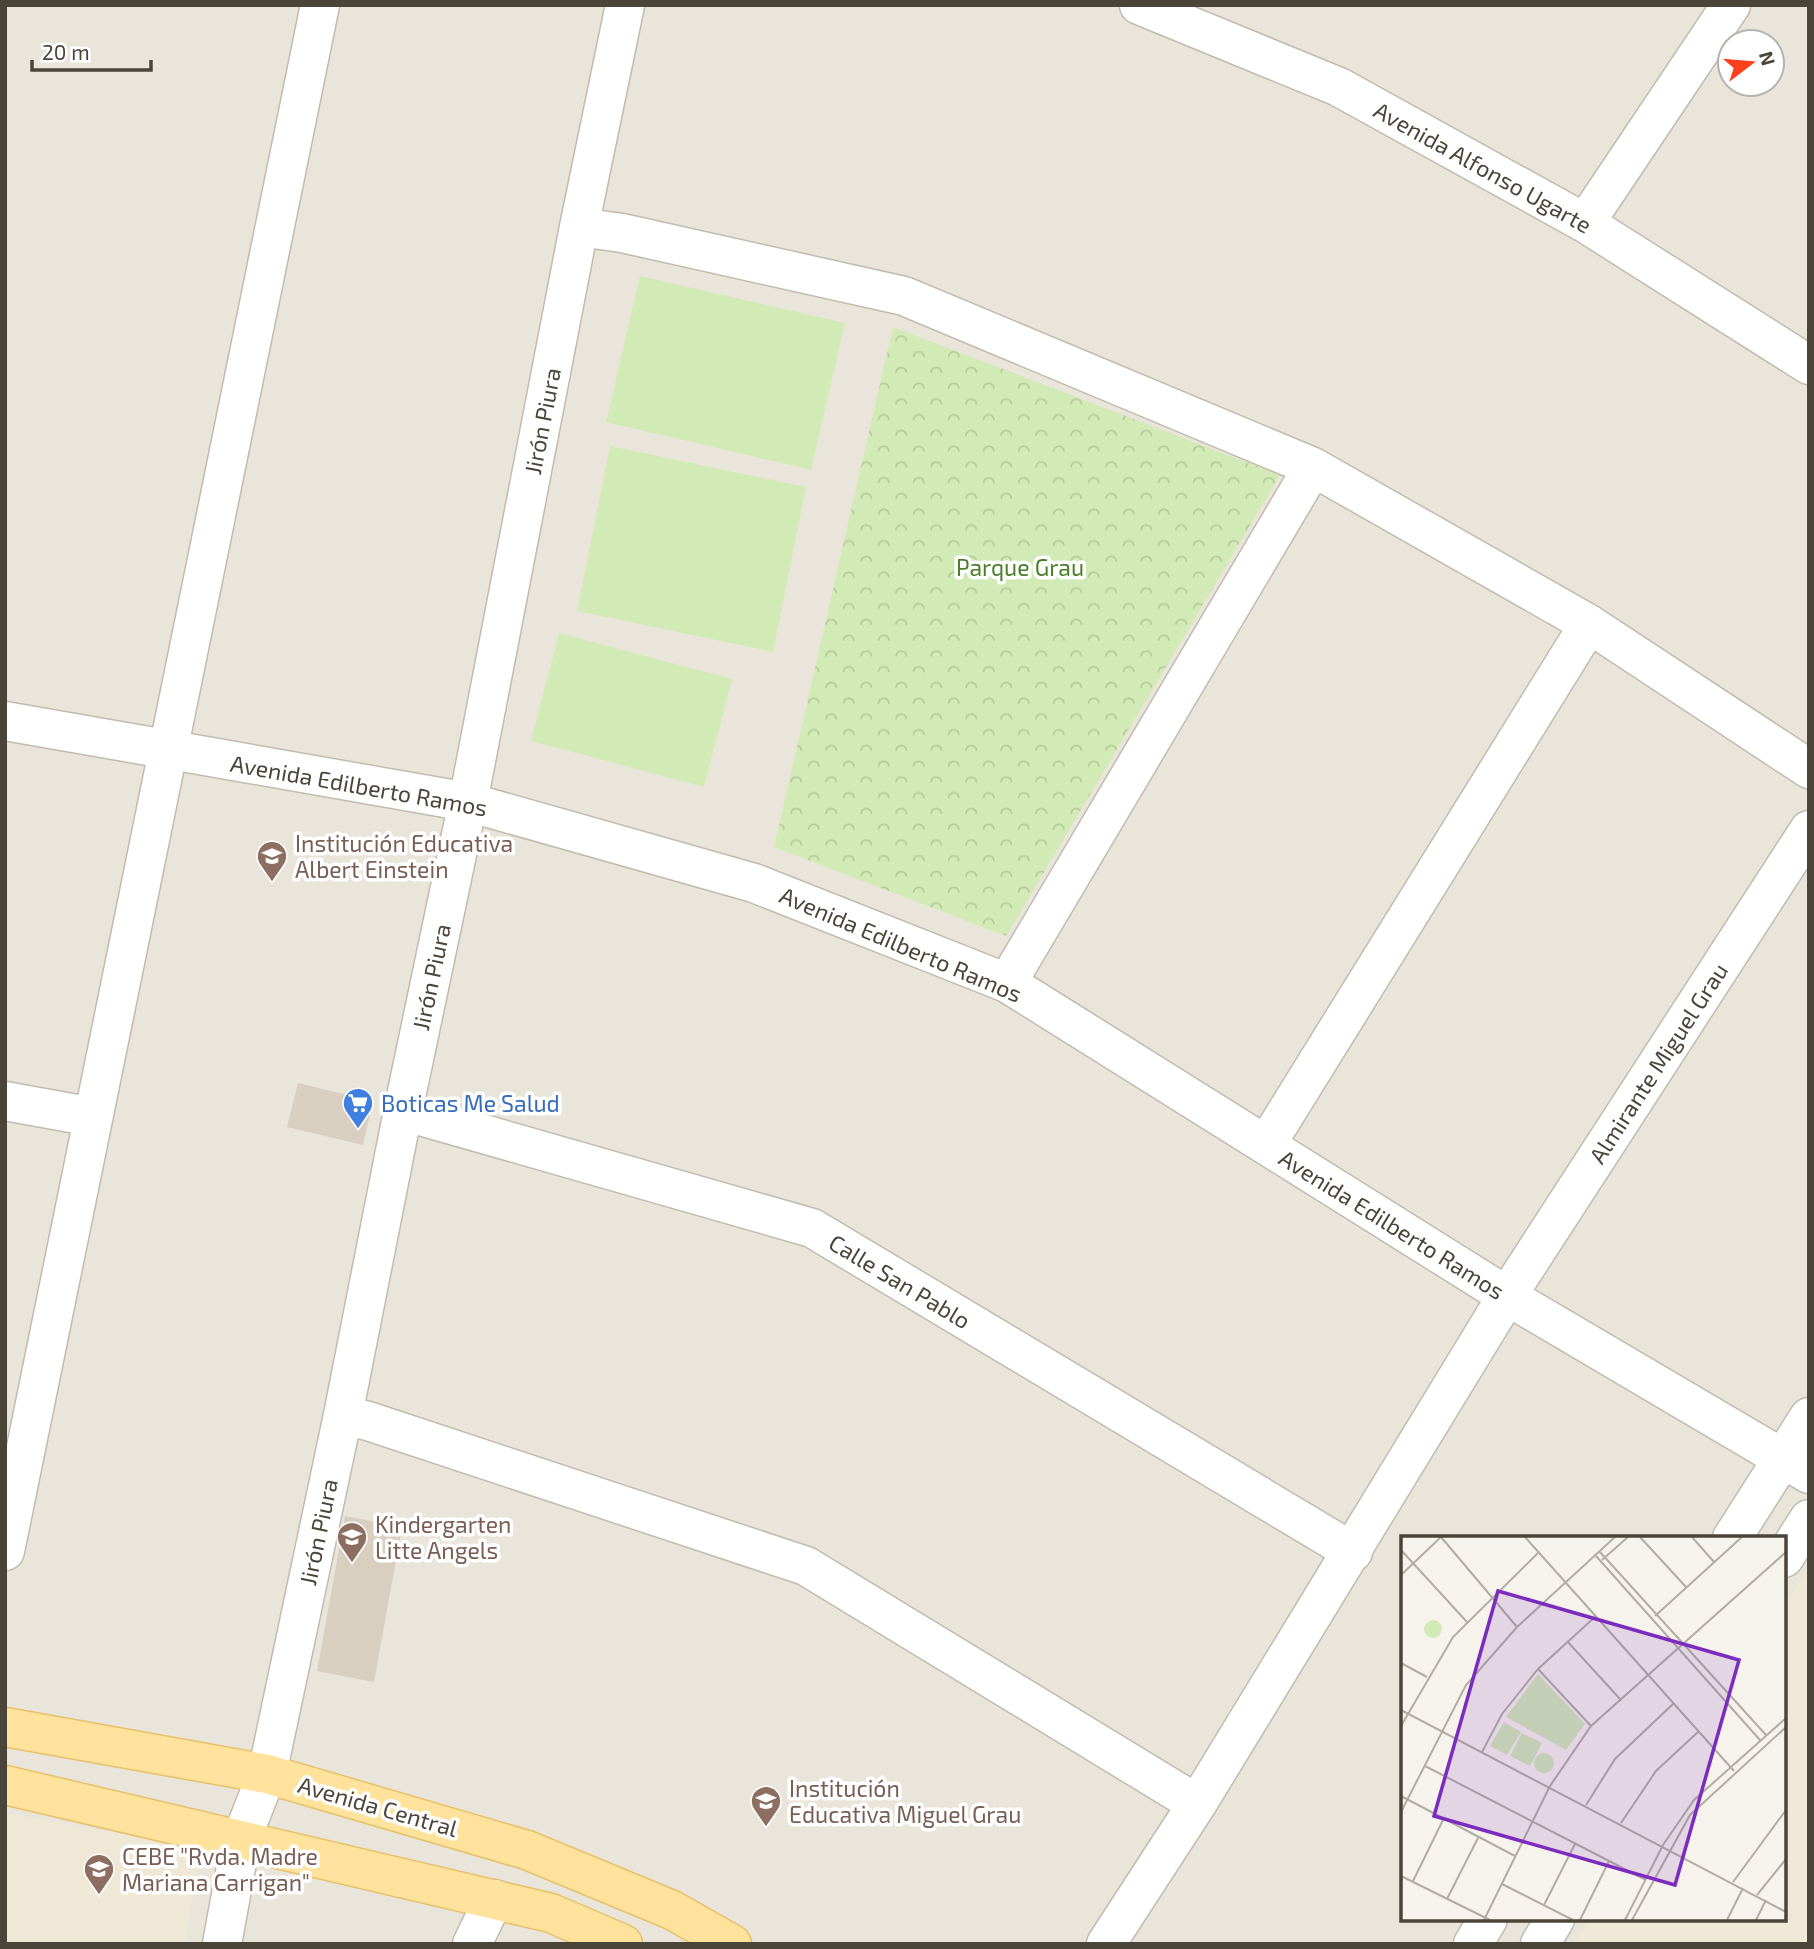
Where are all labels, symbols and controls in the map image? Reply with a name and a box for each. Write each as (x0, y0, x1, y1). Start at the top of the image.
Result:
scale bar (32, 28, 150, 72)
north arrow (1716, 28, 1786, 98)
text: 20 m (42, 39, 90, 64)
text: N (1755, 48, 1781, 68)
street label: Avenida Alfonso Ugarte (1369, 95, 1597, 239)
street label: Jirón Piura (518, 365, 566, 477)
park label: Parque Grau (956, 553, 1084, 581)
street label: Avenida Edilberto Ramos (228, 749, 490, 821)
place label: Institución Educativa Albert Einstein (295, 829, 513, 883)
school or university icon: Institución Educativa Albert Einstein (255, 839, 289, 883)
street label: Avenida Edilberto Ramos (776, 880, 1026, 1008)
street label: Jirón Piura (406, 921, 456, 1033)
street label: Almirante Miguel Grau (1583, 957, 1733, 1169)
supermarket icon: Boticas Me Salud (341, 1086, 375, 1130)
place label: Boticas Me Salud (381, 1089, 560, 1117)
street label: Avenida Edilberto Ramos (1274, 1143, 1510, 1305)
street label: Calle San Pablo (824, 1228, 976, 1334)
street label: Jirón Piura (293, 1476, 343, 1588)
place label: Kindergarten Litte Angels (375, 1510, 511, 1564)
school or university icon: Kindergarten Litte Angels (335, 1520, 369, 1564)
inset map (1401, 1536, 1786, 1921)
street label: Avenida Central (295, 1770, 461, 1842)
place label: Institución Educativa Miguel Grau (789, 1774, 1021, 1828)
school or university icon: Institución Educativa Miguel Grau (749, 1784, 783, 1828)
place label: CEBE "Rvda. Madre Mariana Carrigan" (122, 1842, 318, 1896)
school or university icon: CEBE "Rvda. Madre Mariana Carrigan" (82, 1852, 116, 1896)

